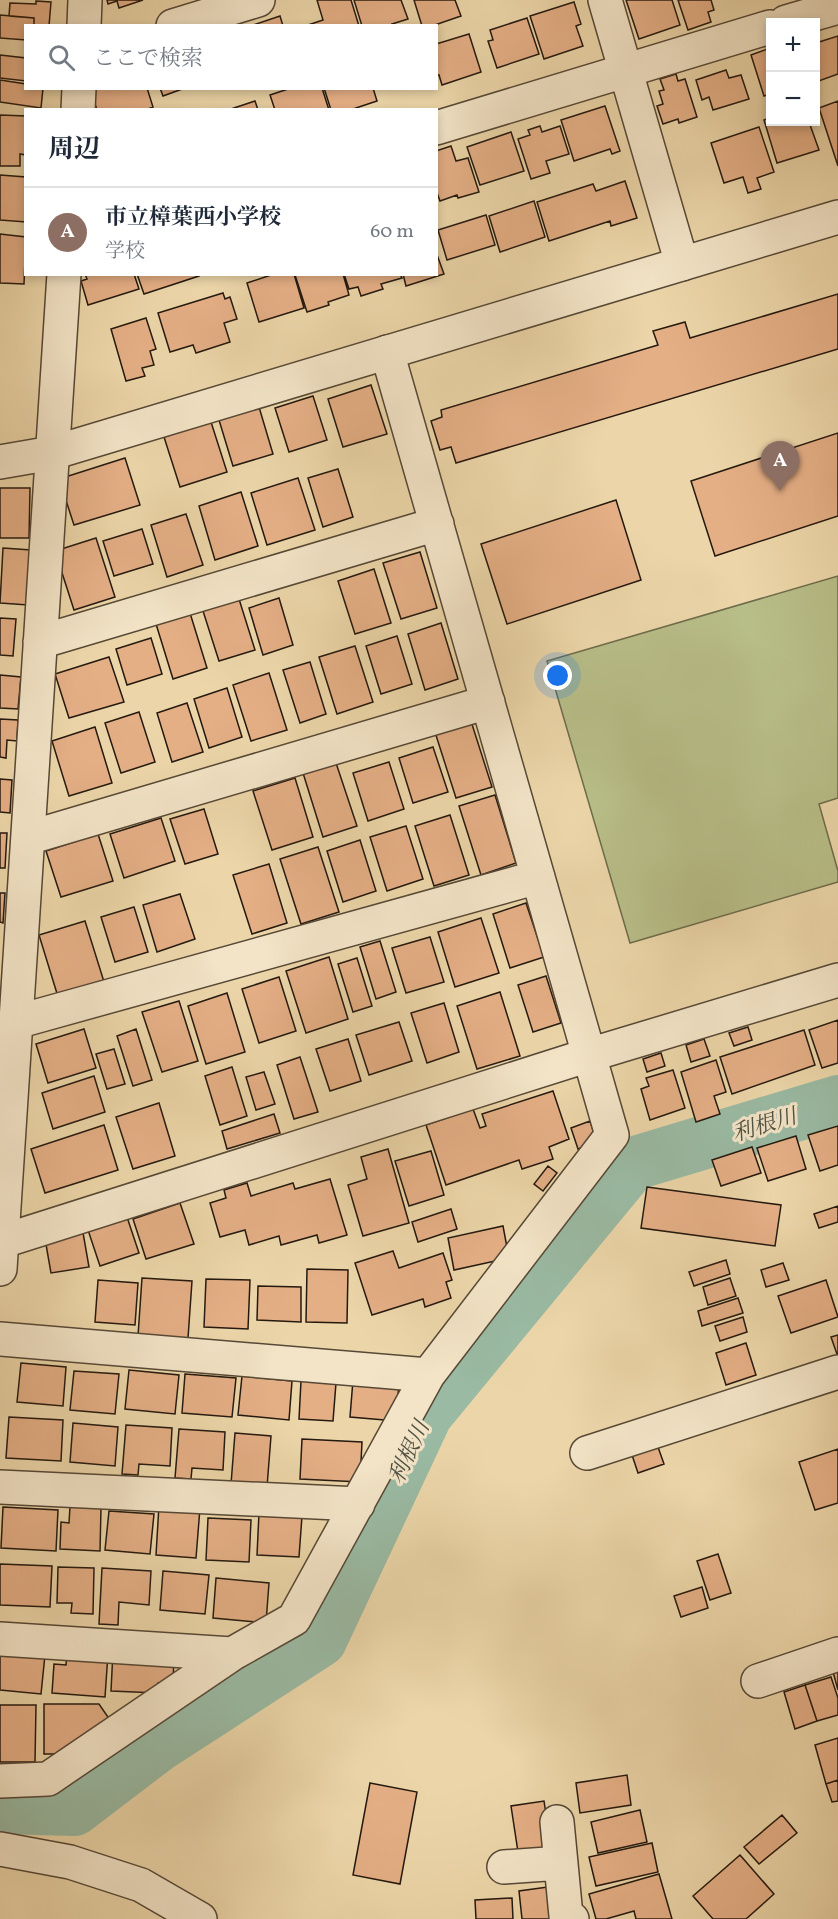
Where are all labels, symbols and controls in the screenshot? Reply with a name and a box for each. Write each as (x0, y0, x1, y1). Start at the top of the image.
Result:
map controls (766, 18, 820, 126)
button: + (766, 18, 820, 72)
search box (24, 24, 438, 90)
icon: search (45, 41, 78, 74)
text: ここで検索 (93, 44, 203, 75)
button: − (766, 72, 820, 126)
text: 周辺 (48, 132, 100, 168)
text: 市立樟葉西小学校 (105, 203, 281, 234)
text: A (60, 218, 75, 246)
text: 60 m (370, 218, 414, 246)
text: 学校 (105, 238, 145, 266)
pin: A (760, 442, 800, 491)
your location (543, 661, 572, 690)
water label: 利根川 (729, 1101, 803, 1151)
water label: 利根川 (382, 1415, 439, 1490)

